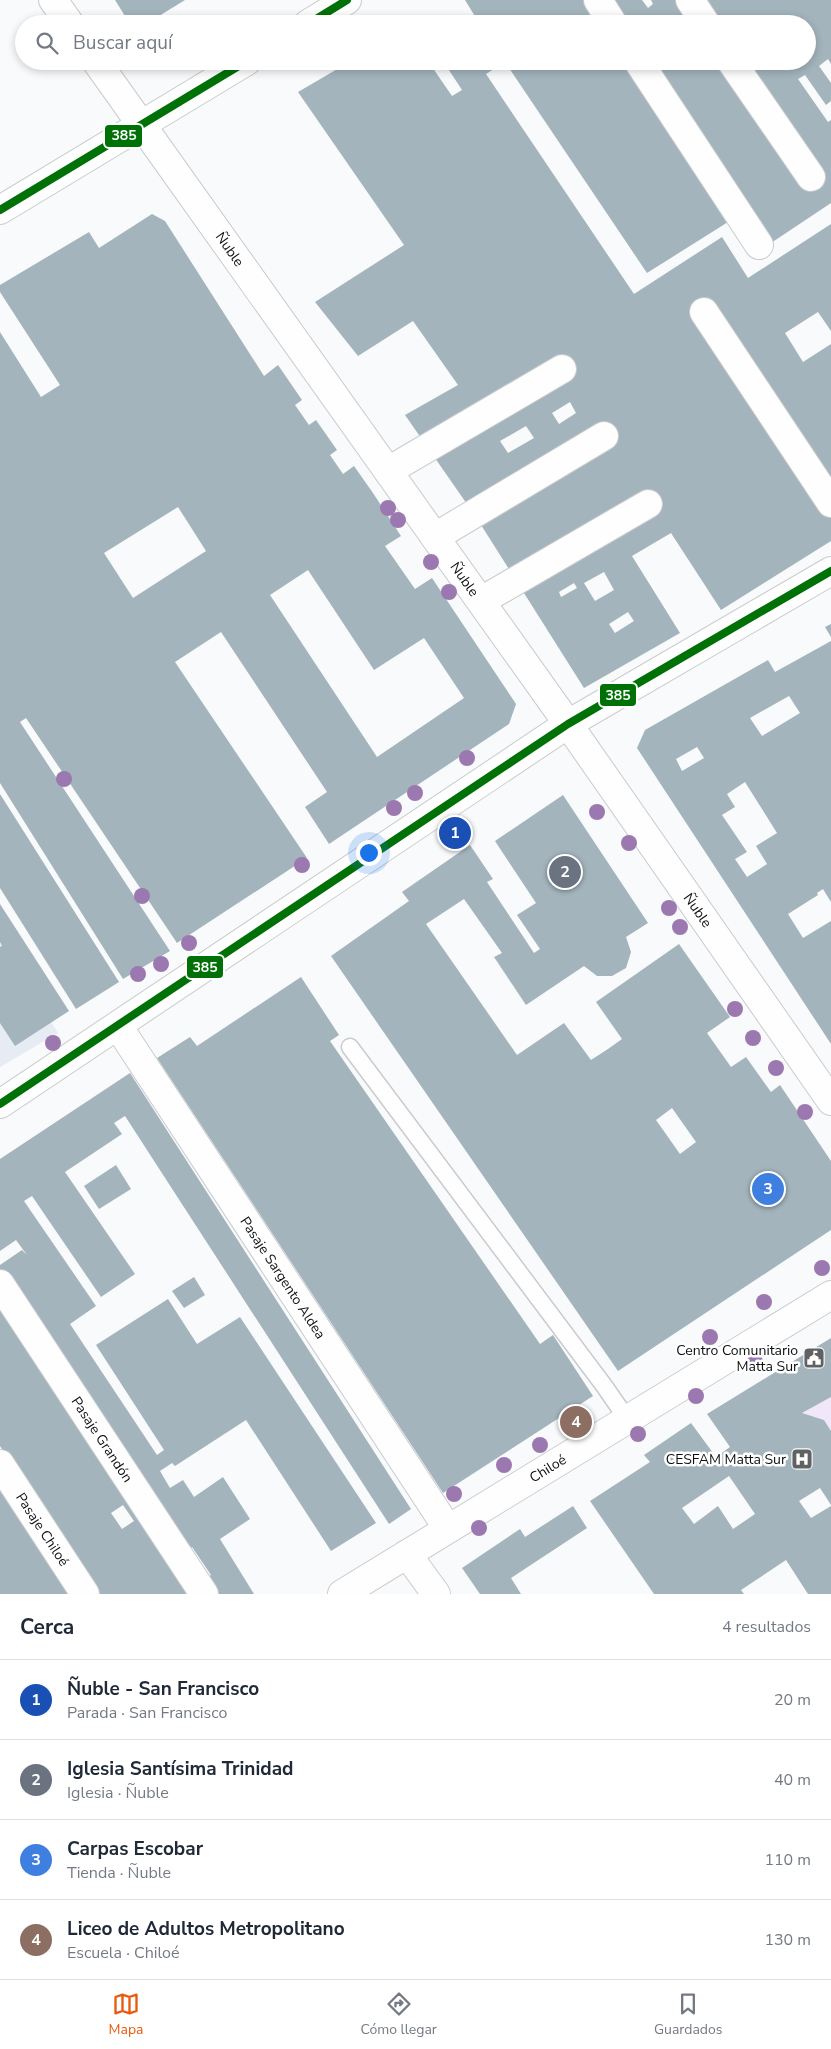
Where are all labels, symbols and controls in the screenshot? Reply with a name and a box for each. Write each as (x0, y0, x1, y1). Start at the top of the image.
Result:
search box (15, 15, 816, 70)
icon: search (33, 29, 61, 57)
text: Buscar aquí (73, 30, 172, 56)
line badge: 385 (104, 124, 143, 148)
text: 385 (111, 126, 137, 145)
street label: Ñuble (211, 228, 249, 270)
street label: Ñuble (446, 558, 484, 600)
line badge: 385 (599, 683, 637, 707)
text: 385 (605, 686, 631, 705)
pin: 1 (439, 814, 471, 852)
your location (356, 840, 382, 866)
pin: 2 (549, 853, 581, 891)
street label: Ñuble (679, 889, 717, 931)
line badge: 385 (186, 955, 224, 979)
text: 385 (192, 958, 218, 977)
pin: 3 (752, 1170, 784, 1208)
street label: Pasaje Sargento Aldea (236, 1213, 330, 1343)
place label: Centro Comunitario Matta Sur (676, 1341, 798, 1376)
public building icon: Centro Comunitario Matta Sur (802, 1346, 826, 1370)
street label: Pasaje Grandón (67, 1393, 137, 1486)
pin: 4 (560, 1403, 592, 1441)
hospital icon: CESFAM Matta Sur (790, 1447, 814, 1471)
street label: Chiloé (526, 1450, 570, 1487)
place label: CESFAM Matta Sur (666, 1450, 786, 1469)
street label: Pasaje Chiloé (12, 1489, 74, 1570)
text: Cerca (20, 1613, 74, 1641)
text: 4 resultados (722, 1616, 811, 1638)
text: Ñuble - San Francisco (67, 1676, 259, 1702)
text: 1 (31, 1689, 41, 1711)
text: 20 m (774, 1689, 811, 1711)
text: Parada · San Francisco (67, 1702, 227, 1724)
text: Iglesia Santísima Trinidad (67, 1756, 293, 1782)
text: 2 (31, 1769, 41, 1791)
text: 40 m (774, 1769, 811, 1791)
text: Iglesia · Ñuble (67, 1782, 169, 1804)
text: Carpas Escobar (67, 1836, 203, 1862)
text: 3 (31, 1849, 41, 1871)
text: 110 m (764, 1849, 811, 1871)
text: Tienda · Ñuble (67, 1862, 171, 1884)
text: Liceo de Adultos Metropolitano (67, 1916, 345, 1942)
text: 4 (31, 1929, 41, 1951)
text: 130 m (764, 1929, 811, 1951)
text: Escuela · Chiloé (67, 1942, 180, 1964)
tab: Mapa (109, 1990, 143, 2039)
tab: Cómo llegar (360, 1990, 437, 2039)
tab: Guardados (654, 1990, 723, 2039)

